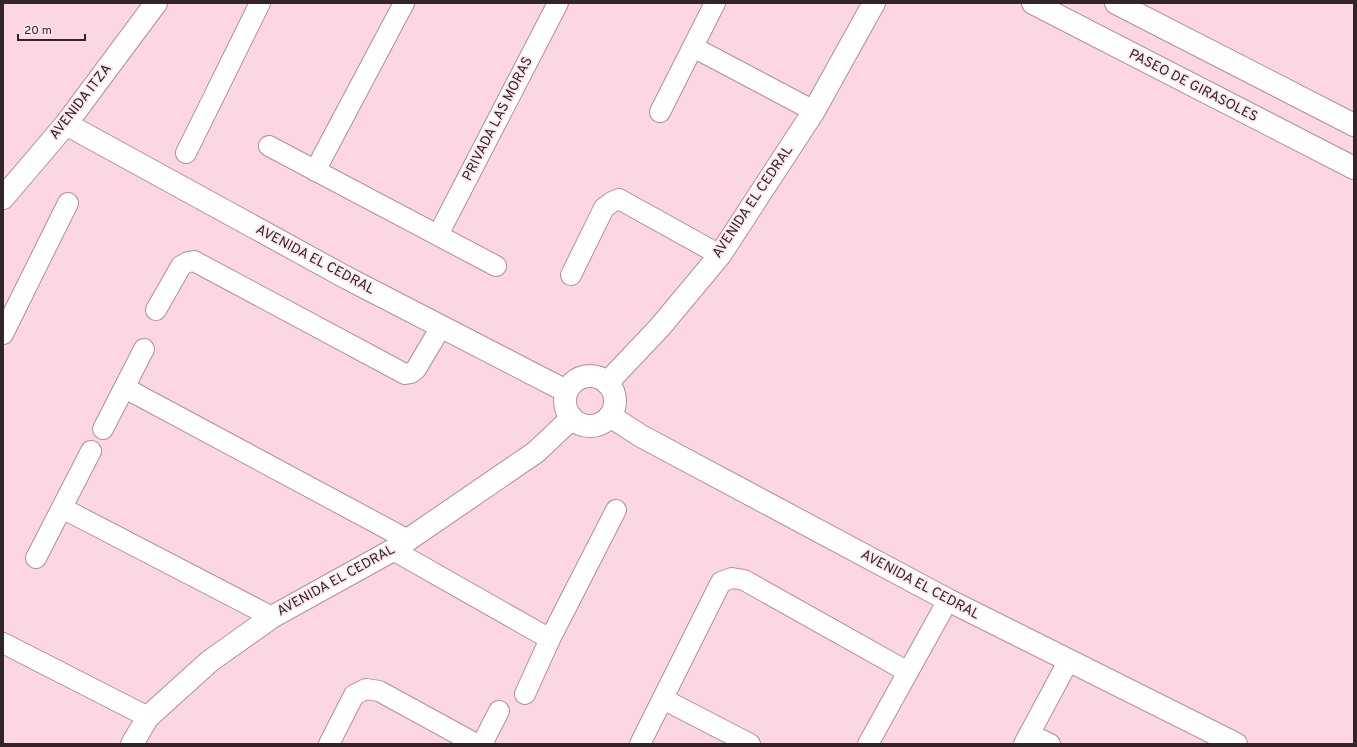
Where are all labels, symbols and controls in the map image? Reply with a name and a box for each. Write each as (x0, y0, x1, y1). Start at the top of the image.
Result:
scale bar (18, 16, 85, 42)
text: 20 m (24, 23, 52, 39)
street label: PASEO DE GIRASOLES (1126, 46, 1260, 126)
street label: PRIVADA LAS MORAS (459, 54, 537, 184)
street label: AVENIDA ITZA (46, 61, 116, 143)
street label: AVENIDA EL CEDRAL (709, 142, 797, 262)
street label: AVENIDA EL CEDRAL (253, 221, 377, 299)
street label: AVENIDA EL CEDRAL (274, 541, 398, 620)
street label: AVENIDA EL CEDRAL (858, 546, 982, 624)

